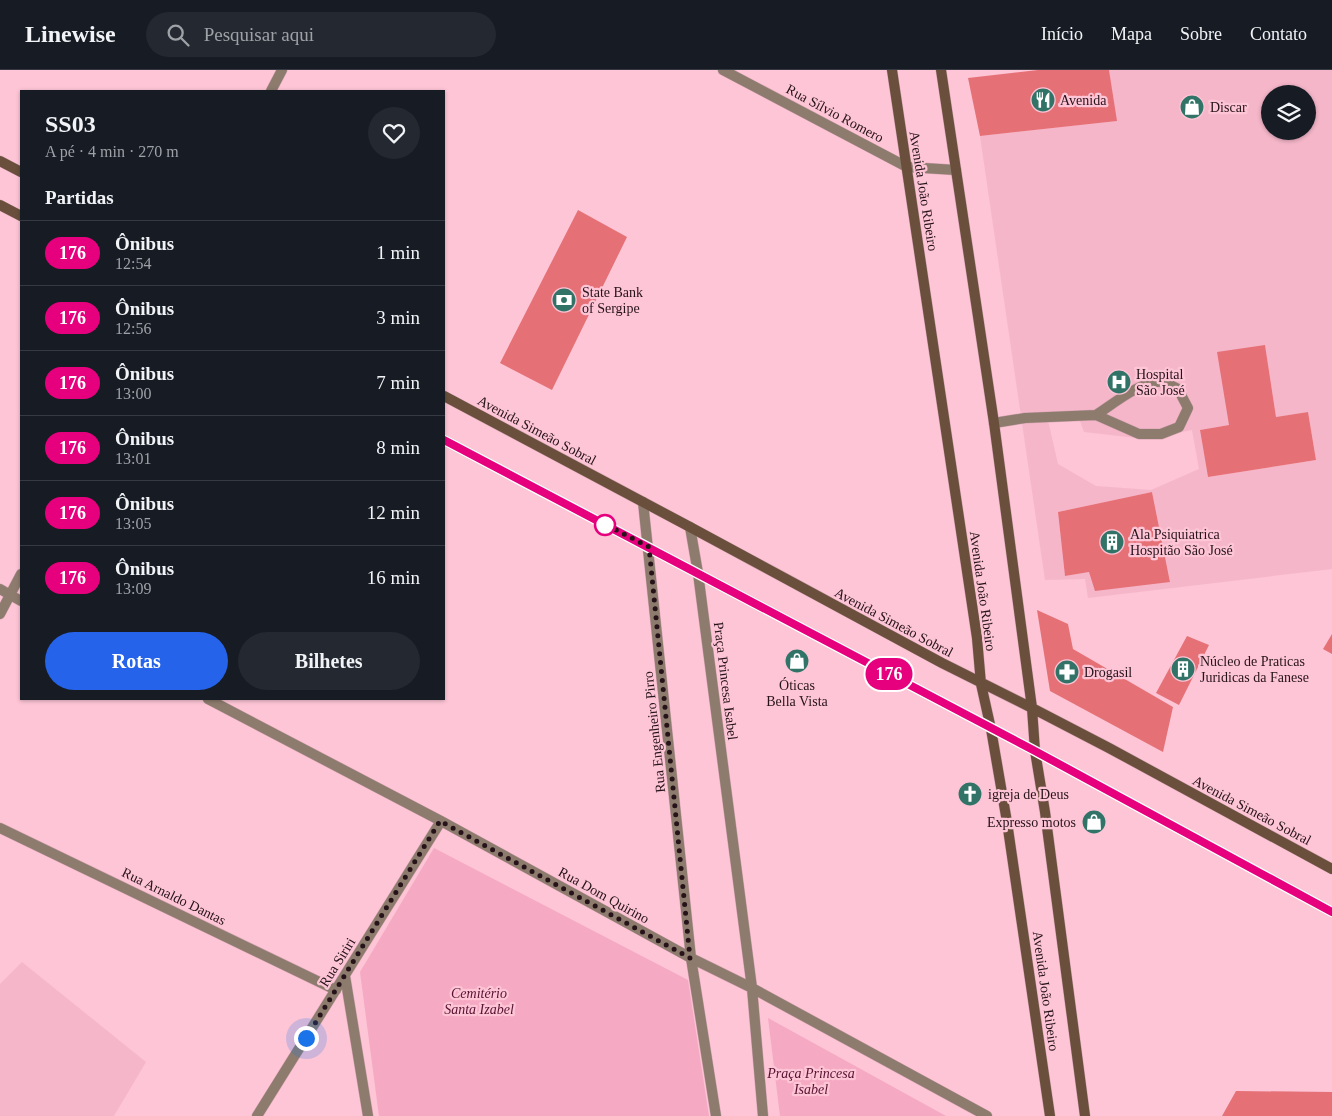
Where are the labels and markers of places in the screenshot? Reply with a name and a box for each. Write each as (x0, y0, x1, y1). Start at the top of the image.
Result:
restaurant icon: Avenida (1030, 87, 1056, 113)
place label: Avenida (1060, 93, 1107, 108)
shop icon: Discar (1179, 94, 1205, 120)
place label: Discar (1210, 100, 1247, 115)
place label: State Bank of Sergipe (582, 285, 643, 316)
bank icon: State Bank of Sergipe (551, 287, 577, 313)
place label: Hospital São José (1136, 367, 1185, 398)
hospital icon: Hospital São José (1106, 369, 1132, 395)
unlabelled marker (594, 514, 616, 536)
place label: Ala Psiquiatrica Hospitão São José (1130, 527, 1233, 558)
building icon: Ala Psiquiatrica Hospitão São José (1099, 529, 1125, 555)
shop icon: Óticas Bella Vista (784, 648, 810, 674)
place label: Núcleo de Praticas Juridicas da Fanese (1200, 654, 1309, 685)
building icon: Núcleo de Praticas Juridicas da Fanese (1170, 656, 1196, 682)
pharmacy icon: Drogasil (1054, 659, 1080, 685)
place label: Drogasil (1084, 665, 1132, 680)
place label: Óticas Bella Vista (766, 677, 829, 709)
church icon: igreja de Deus (957, 781, 983, 807)
place label: igreja de Deus (988, 787, 1069, 802)
shop icon: Expresso motos (1081, 809, 1107, 835)
place label: Expresso motos (987, 815, 1076, 830)

